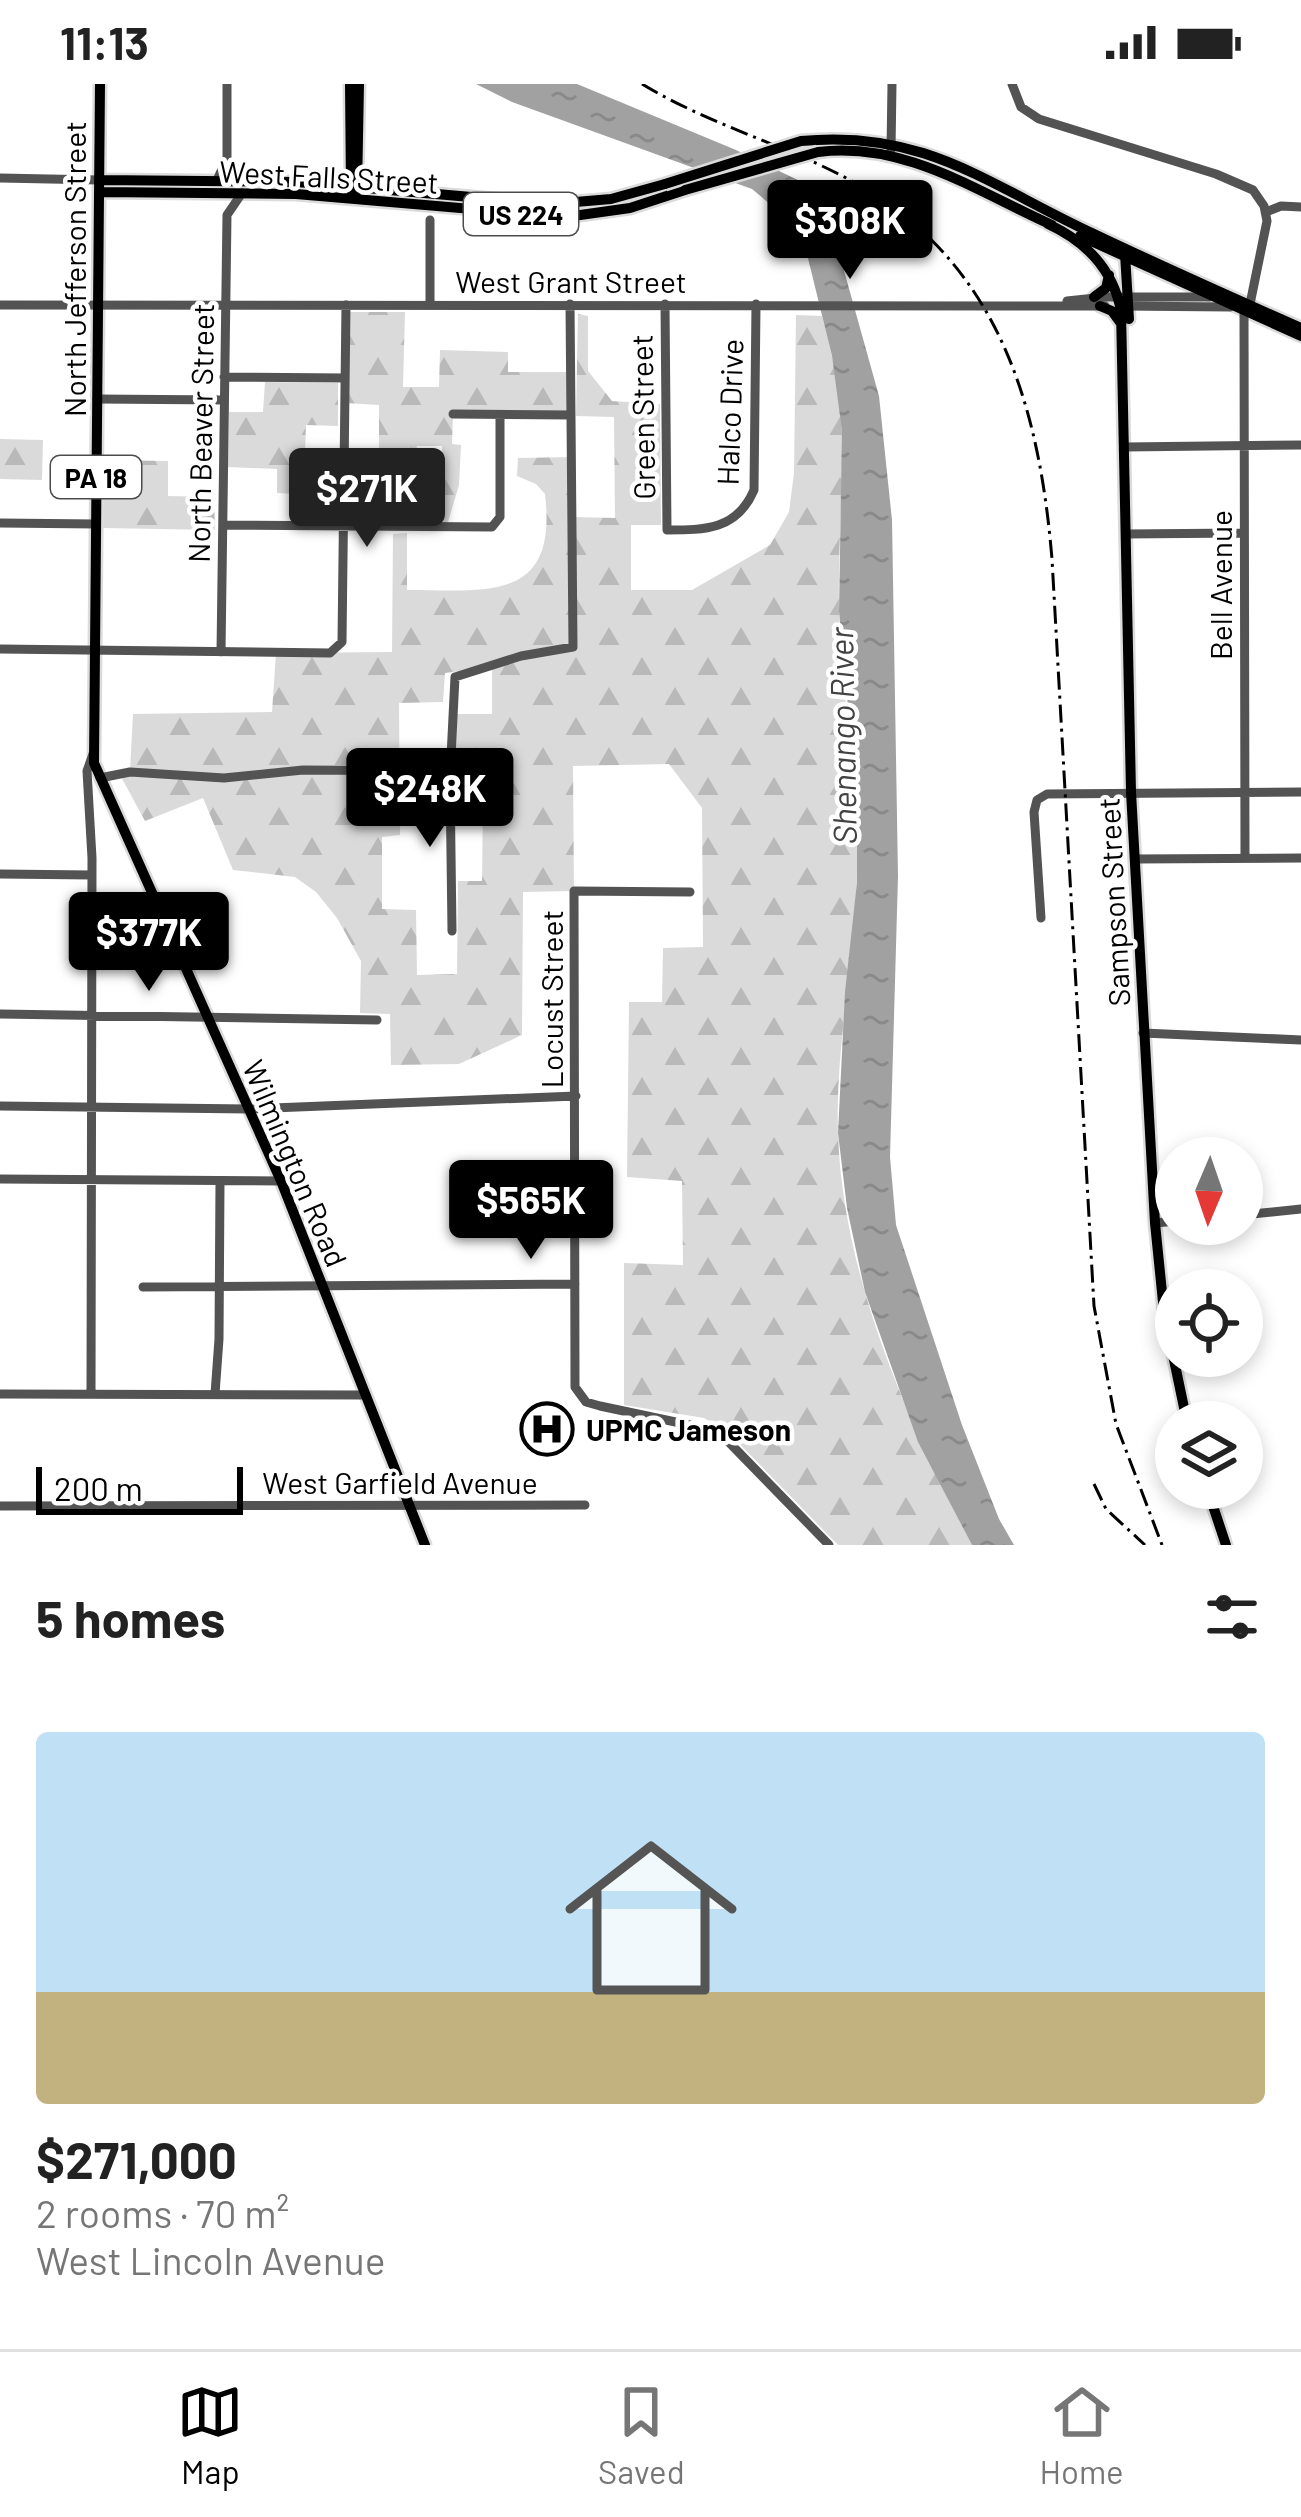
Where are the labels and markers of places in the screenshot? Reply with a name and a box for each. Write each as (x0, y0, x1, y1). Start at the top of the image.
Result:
pin: $308K (766, 180, 934, 282)
pin: $271K (283, 448, 451, 550)
pin: $248K (346, 748, 514, 850)
pin: $377K (65, 892, 233, 994)
pin: $565K (447, 1160, 615, 1262)
hospital icon: UPMC Jameson (519, 1401, 575, 1457)
place label: UPMC Jameson (586, 1411, 791, 1447)

